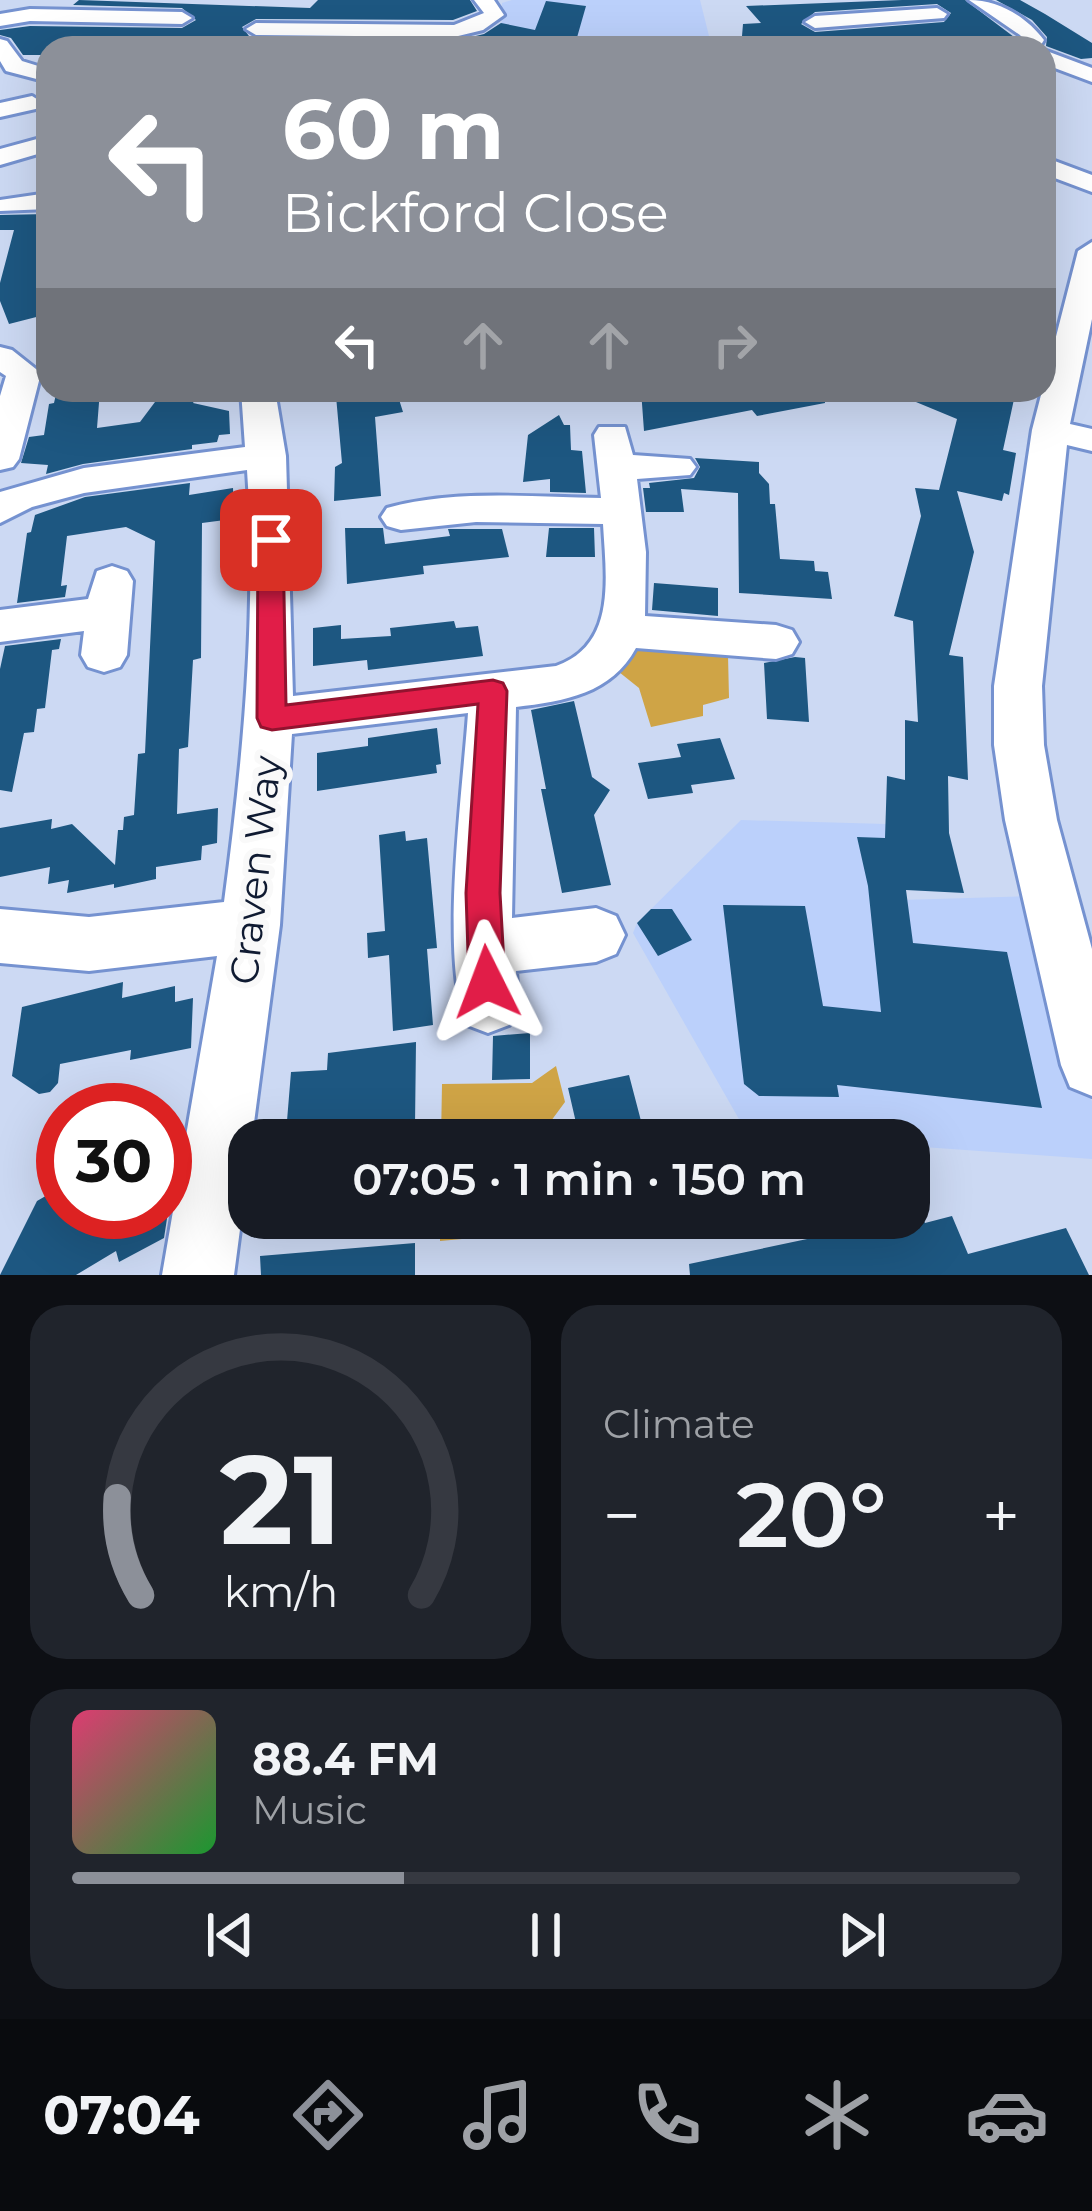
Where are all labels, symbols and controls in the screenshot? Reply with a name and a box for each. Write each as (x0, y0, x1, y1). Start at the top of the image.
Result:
text: 60 m (282, 78, 504, 180)
icon: left (84, 84, 240, 240)
text: Bickford Close (282, 180, 669, 246)
icon: left (324, 312, 390, 378)
icon: ahead (450, 312, 516, 378)
icon: ahead (576, 312, 642, 378)
icon: right (702, 312, 768, 378)
pin (220, 489, 322, 591)
icon: arrive (238, 507, 304, 573)
street label: Craven Way (219, 752, 291, 987)
position arrow (424, 919, 550, 1045)
speed limit sign: 30 (36, 1083, 192, 1239)
text: 07:05 · 1 min · 150 m (352, 1151, 806, 1206)
text: Climate (603, 1400, 755, 1448)
text: 21 (219, 1423, 342, 1575)
text: 20° (736, 1460, 887, 1570)
text: − (603, 1475, 641, 1556)
text: + (982, 1475, 1020, 1556)
text: km/h (223, 1565, 338, 1618)
text: 88.4 FM (252, 1731, 439, 1786)
text: Music (252, 1786, 367, 1834)
icon: previous (197, 1902, 263, 1968)
icon: pause (513, 1902, 579, 1968)
icon: next (829, 1902, 895, 1968)
icon: directions (286, 2073, 370, 2157)
icon: music (456, 2073, 540, 2157)
icon: phone (625, 2073, 709, 2157)
icon: climate (795, 2073, 879, 2157)
icon: car (965, 2073, 1049, 2157)
text: 07:04 (43, 2082, 200, 2148)

